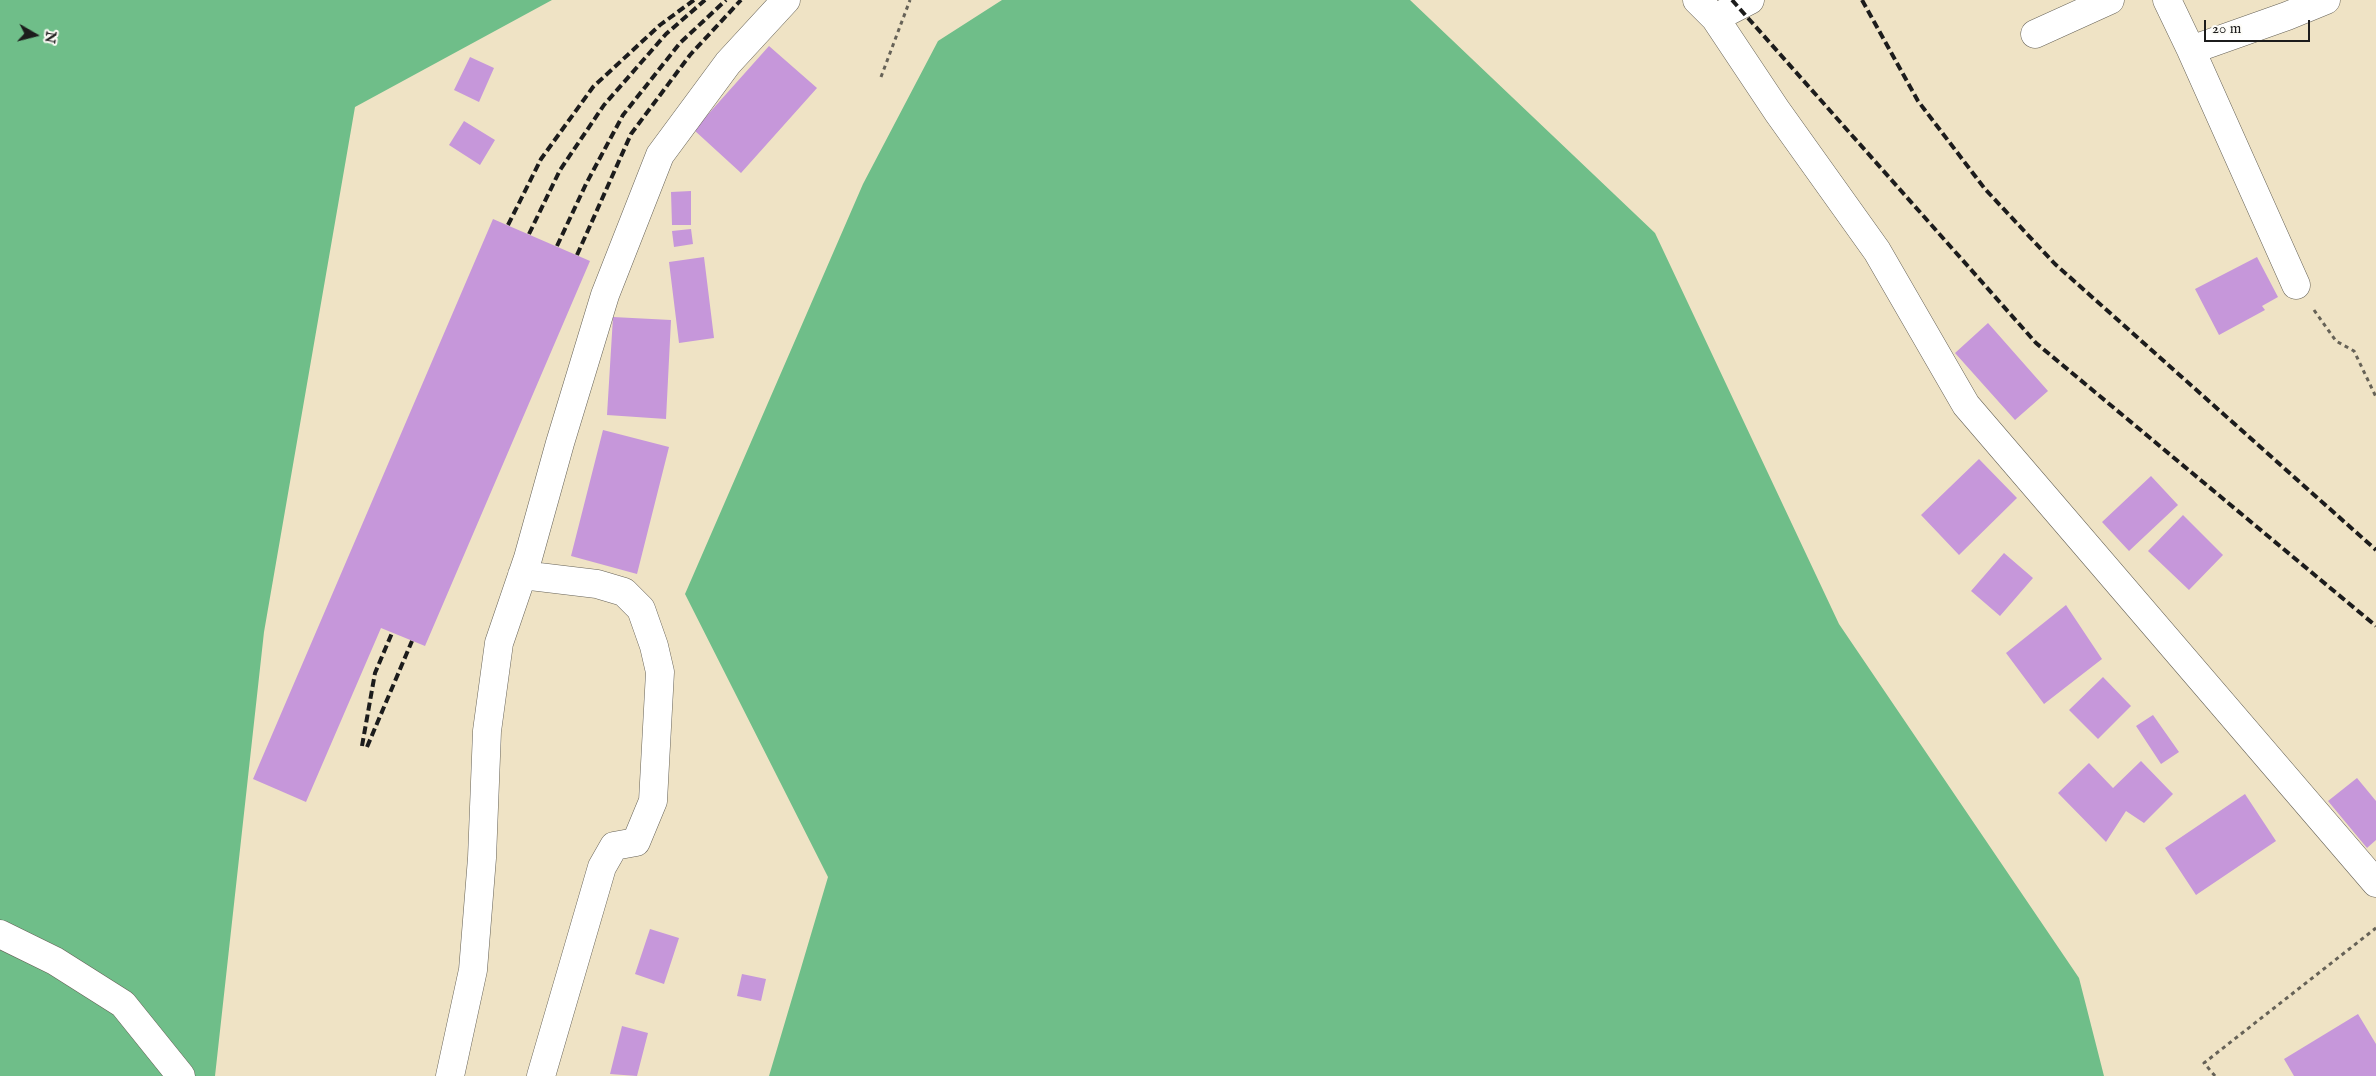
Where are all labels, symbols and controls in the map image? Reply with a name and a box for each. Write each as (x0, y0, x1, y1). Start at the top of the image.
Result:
north arrow (10, 10, 60, 60)
scale bar (2206, 10, 2312, 42)
text: 20 m (2212, 19, 2241, 38)
text: N (40, 30, 60, 44)

